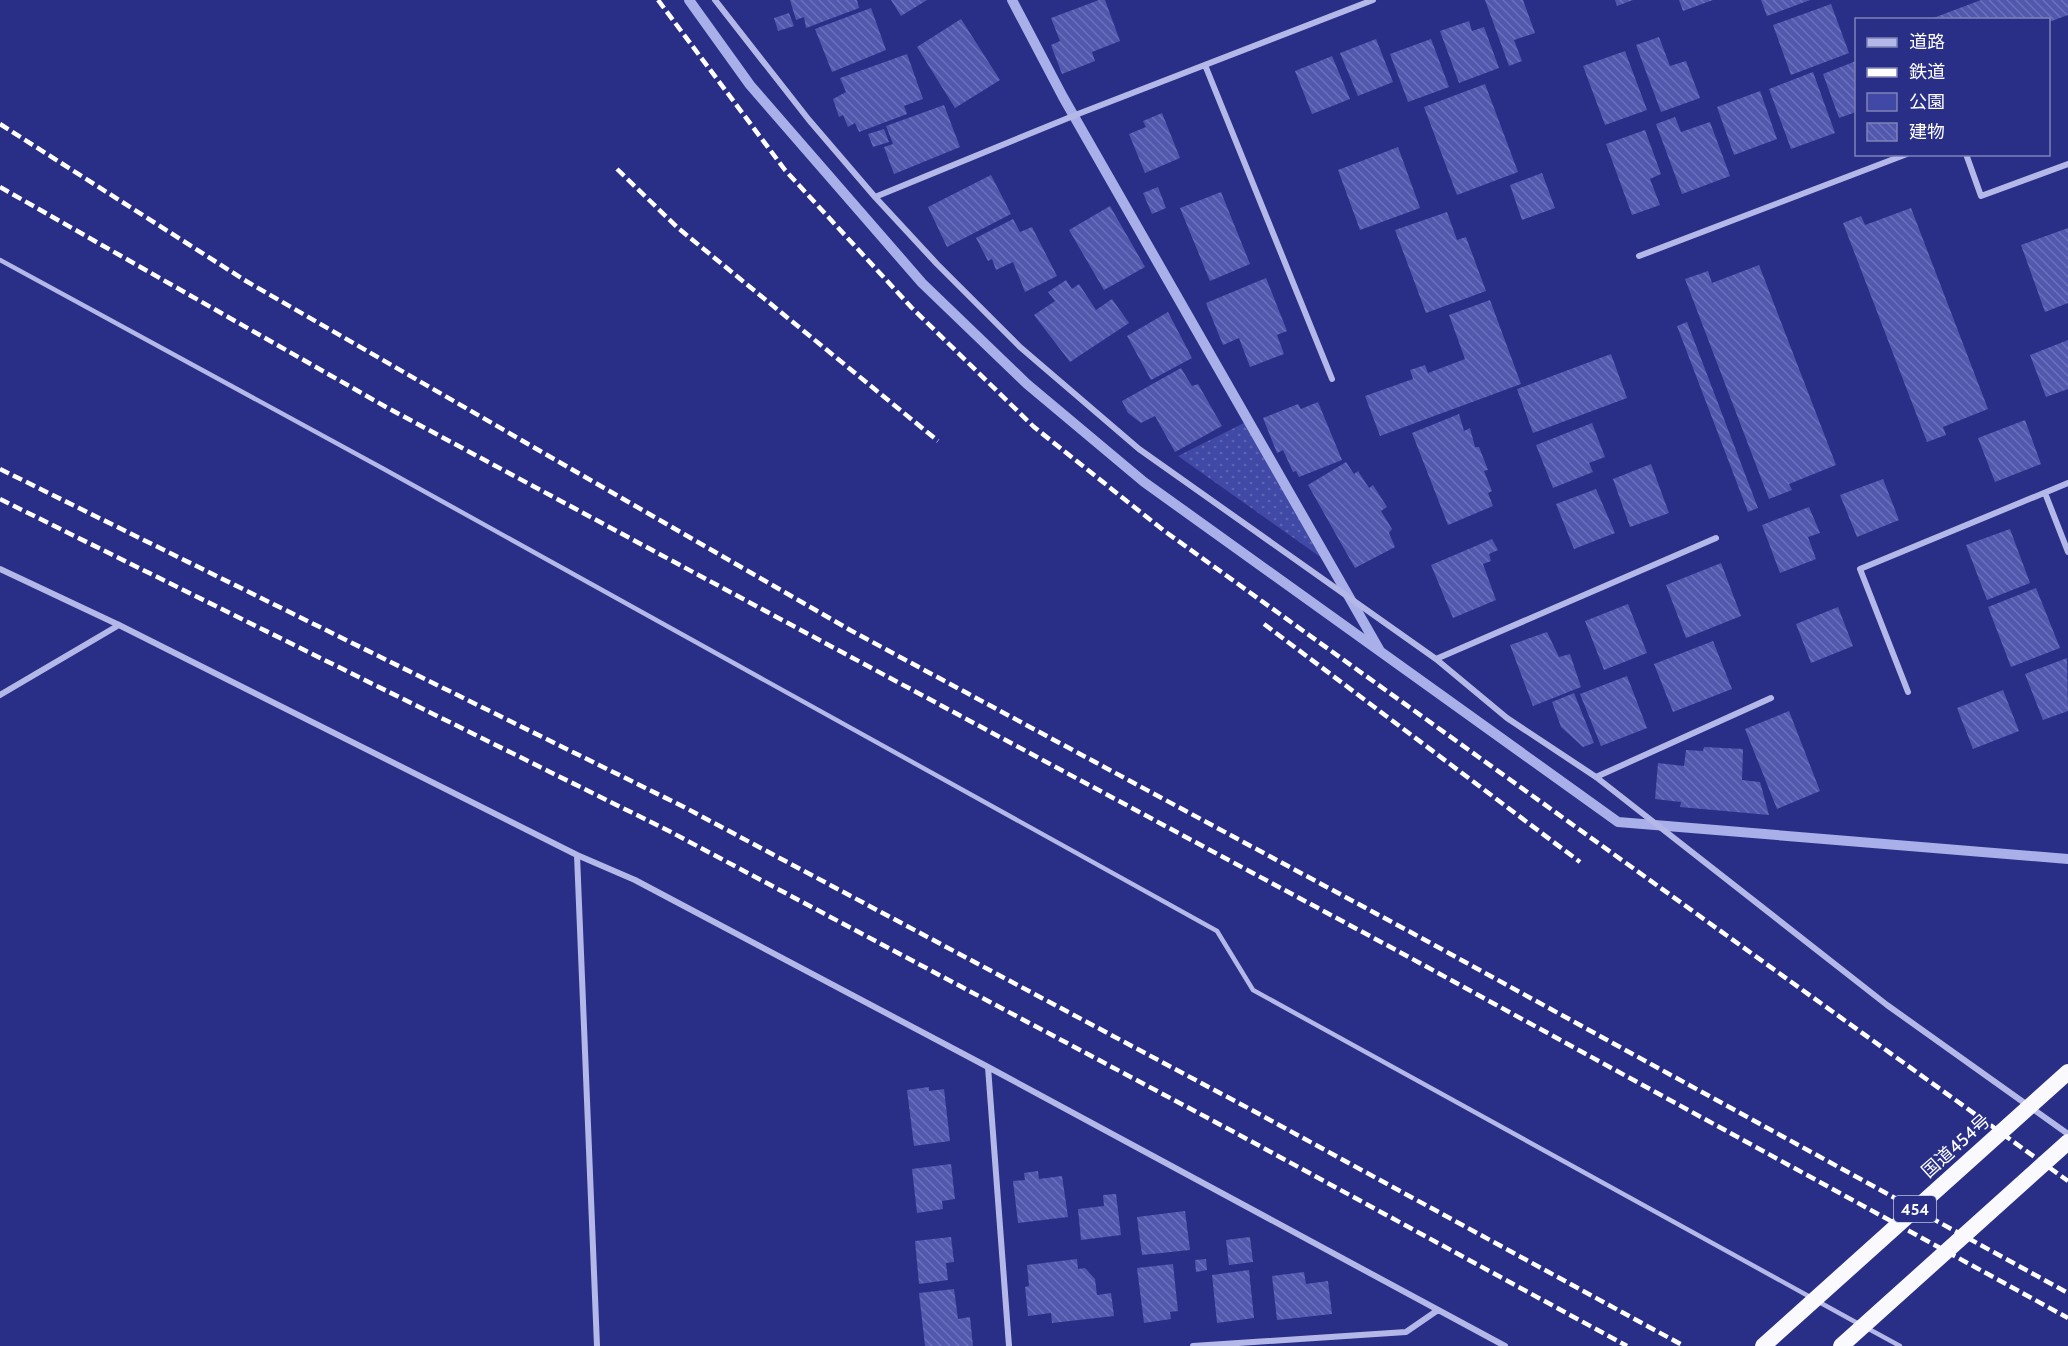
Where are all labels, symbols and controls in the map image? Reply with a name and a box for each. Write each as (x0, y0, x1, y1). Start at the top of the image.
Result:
legend (1855, 18, 2050, 156)
text: 道路 (1909, 31, 1945, 53)
text: 鉄道 (1909, 61, 1945, 83)
text: 公園 (1909, 91, 1945, 113)
text: 建物 (1909, 121, 1945, 143)
street label: 国道454号 (1917, 1110, 1995, 1182)
road number: 454 (1894, 1196, 1936, 1222)

